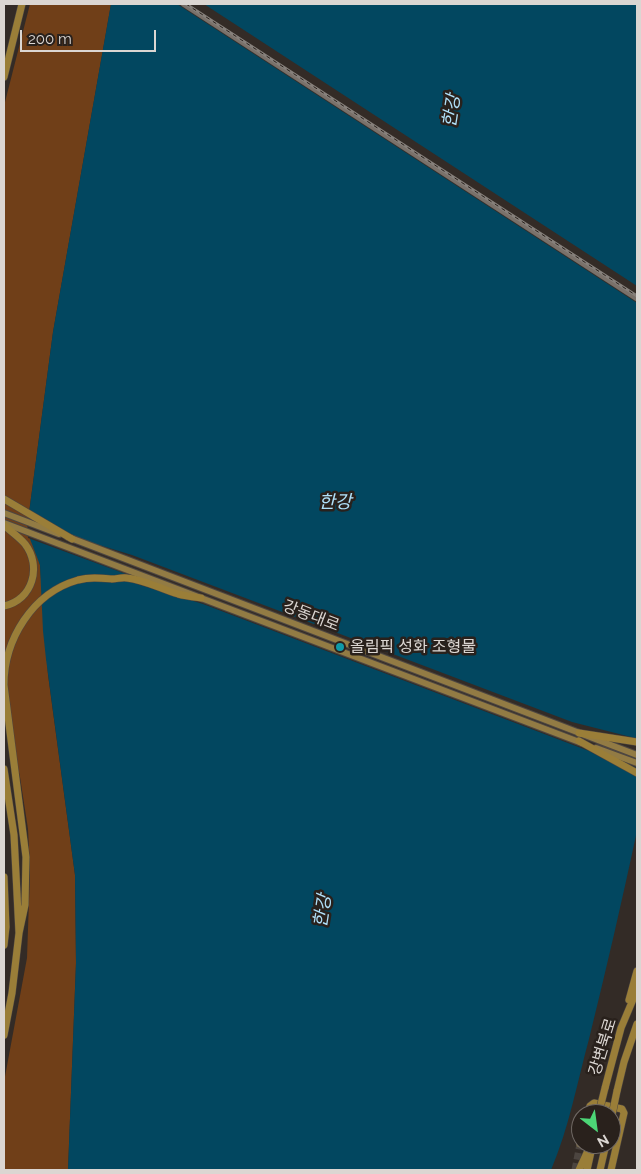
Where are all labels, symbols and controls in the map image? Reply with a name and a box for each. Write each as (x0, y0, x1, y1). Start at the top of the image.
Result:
scale bar (22, 20, 159, 52)
text: 200 m (28, 30, 72, 48)
water label: 한강 (439, 93, 465, 129)
water label: 한강 (318, 492, 352, 514)
street label: 강동대로 (280, 596, 342, 636)
place label: 올림픽 성화 조형물 (350, 637, 476, 657)
marker: 올림픽 성화 조형물 (334, 641, 346, 653)
water label: 한강 (310, 893, 336, 929)
street label: 강변북로 (585, 1016, 621, 1078)
north arrow (571, 1104, 621, 1154)
text: N (594, 1132, 612, 1151)

